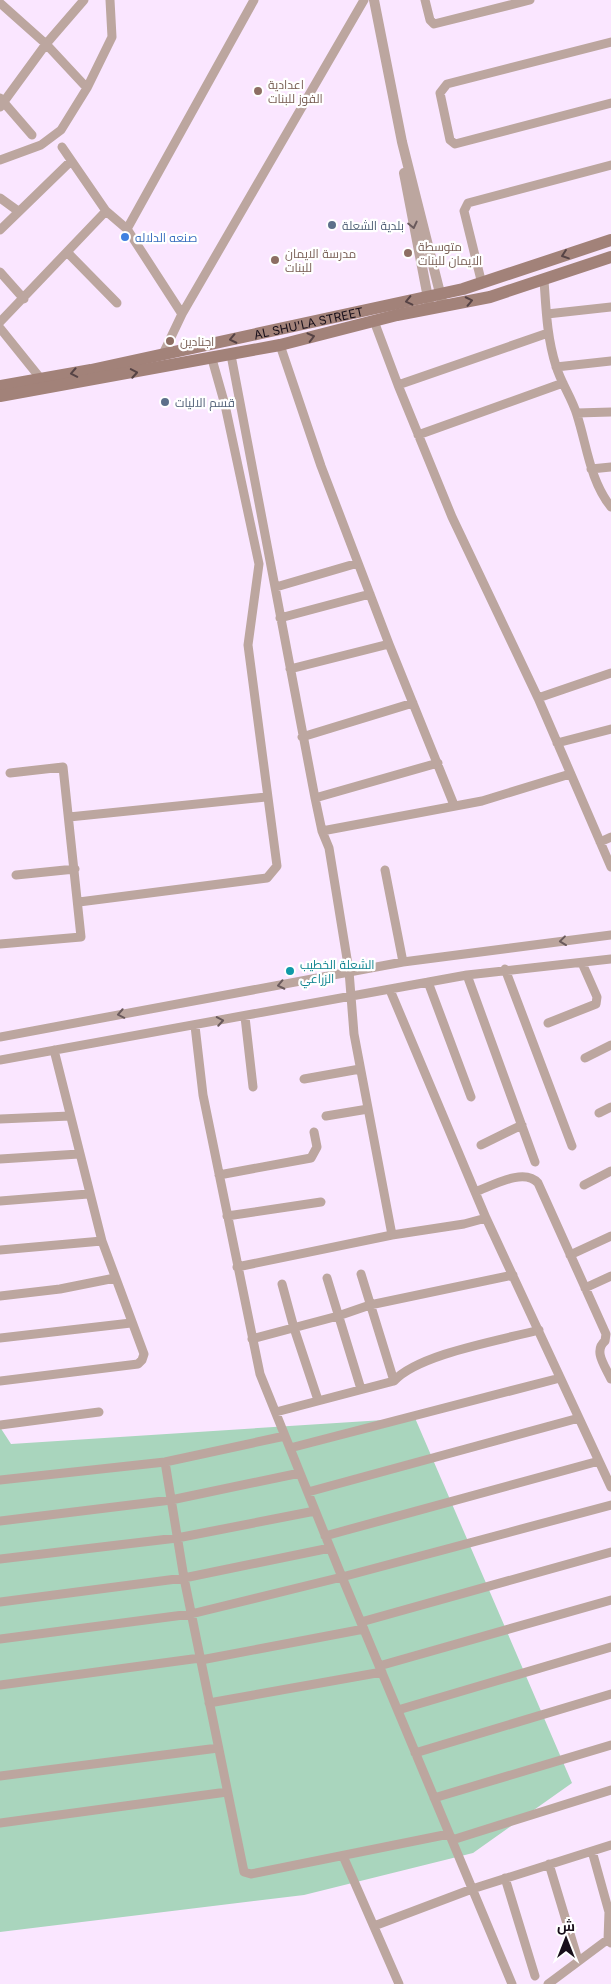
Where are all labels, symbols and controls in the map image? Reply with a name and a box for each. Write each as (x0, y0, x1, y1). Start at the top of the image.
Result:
place label: اعدادية الفوز للبنات (268, 77, 323, 106)
marker: اعدادية الفوز للبنات (252, 85, 264, 97)
place label: بلدية الشعلة (342, 218, 404, 233)
marker: بلدية الشعلة (326, 219, 338, 231)
one-way arrow (408, 220, 418, 229)
place label: صنعه الدلاله (135, 230, 197, 245)
marker: صنعه الدلاله (119, 231, 131, 243)
place label: متوسطة الايمان للبنات (418, 239, 482, 268)
place label: مدرسة الايمان للبنات (285, 246, 356, 275)
marker: متوسطة الايمان للبنات (402, 247, 414, 259)
one-way arrow (561, 249, 569, 259)
marker: مدرسة الايمان للبنات (269, 254, 281, 266)
one-way arrow (405, 295, 414, 306)
one-way arrow (465, 296, 473, 307)
street label: AL SHU'LA STREET (252, 303, 365, 342)
one-way arrow (306, 333, 314, 343)
place label: اجنادين (180, 334, 214, 349)
one-way arrow (229, 334, 238, 344)
marker: اجنادين (164, 335, 176, 347)
one-way arrow (70, 367, 79, 377)
one-way arrow (130, 368, 139, 378)
place label: قسم الاليات (175, 395, 235, 411)
marker: قسم الاليات (159, 396, 171, 408)
one-way arrow (558, 935, 566, 946)
place label: الشعلة الخطيب الزراعي (300, 957, 375, 989)
marker: الشعلة الخطيب الزراعي (284, 965, 296, 977)
one-way arrow (277, 979, 286, 990)
one-way arrow (117, 1009, 126, 1019)
one-way arrow (216, 1017, 225, 1027)
north arrow (541, 1914, 591, 1964)
text: ش (557, 1917, 575, 1935)

